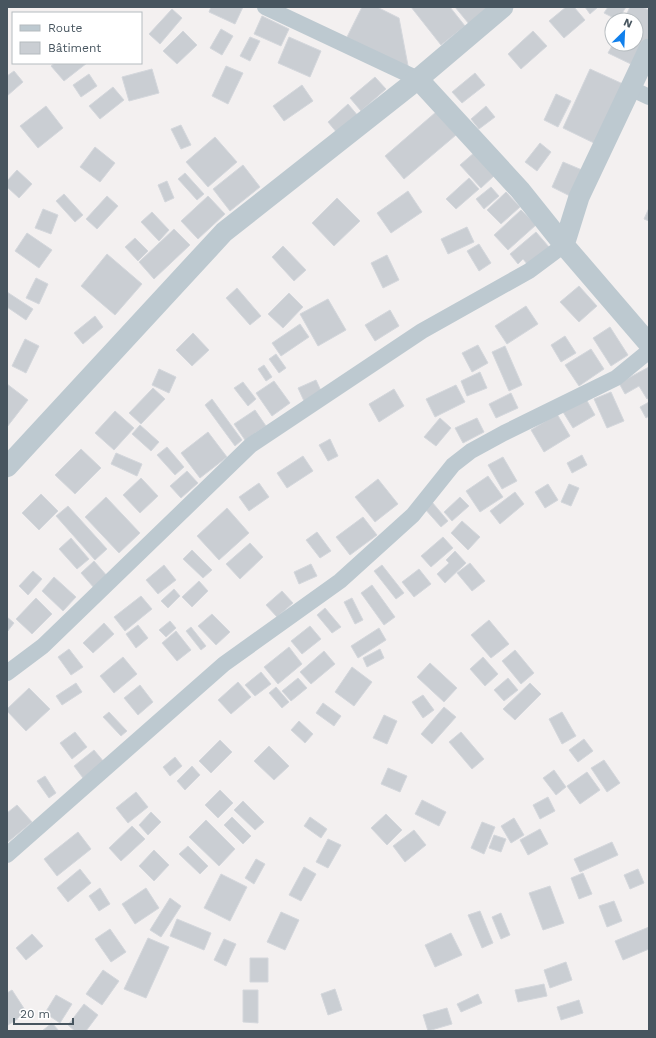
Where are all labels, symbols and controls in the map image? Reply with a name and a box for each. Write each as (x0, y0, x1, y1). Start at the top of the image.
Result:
legend (12, 12, 142, 64)
north arrow (604, 12, 644, 52)
text: N (621, 16, 634, 31)
text: Route (48, 21, 82, 35)
text: Bâtiment (48, 41, 101, 55)
scale bar (14, 1000, 73, 1026)
text: 20 m (20, 1007, 50, 1021)

